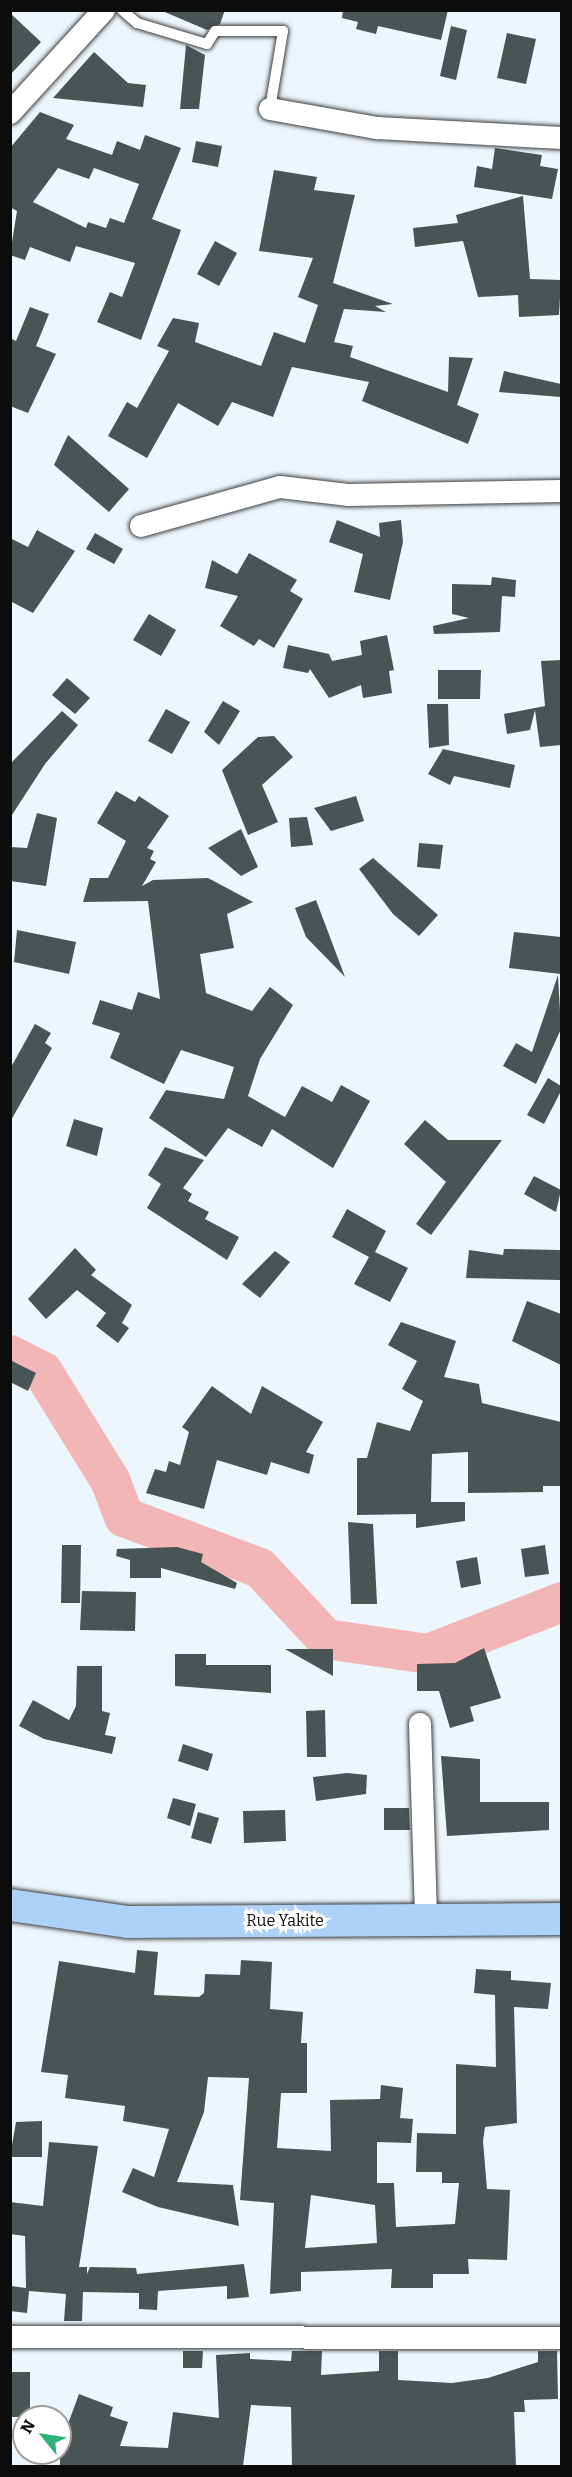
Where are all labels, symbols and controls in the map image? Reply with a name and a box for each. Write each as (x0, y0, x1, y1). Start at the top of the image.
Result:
street label: Rue Yakite (246, 1911, 324, 1931)
north arrow (12, 2405, 72, 2465)
text: N (16, 2417, 39, 2437)

